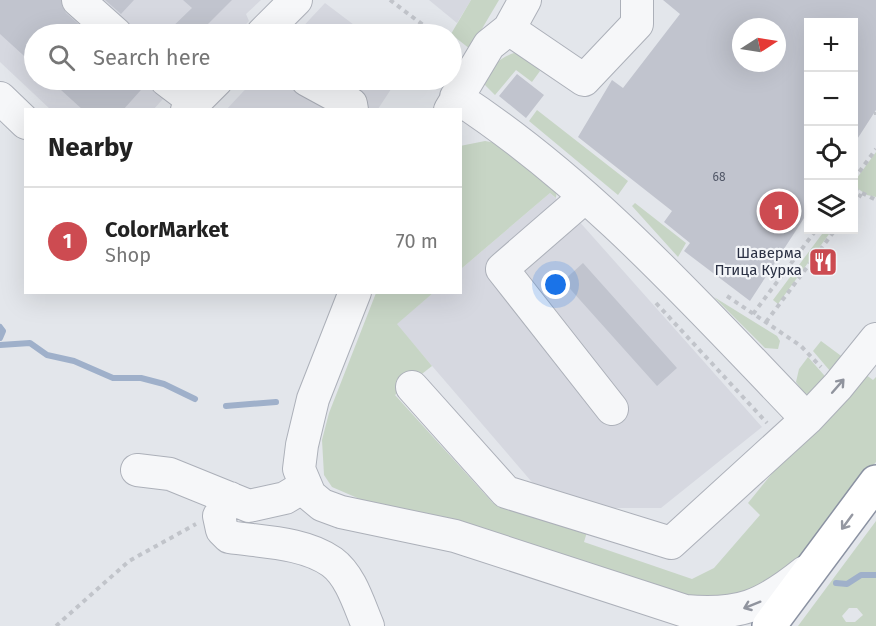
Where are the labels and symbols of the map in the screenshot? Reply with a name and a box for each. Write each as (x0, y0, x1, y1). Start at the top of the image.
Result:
north arrow (732, 18, 786, 72)
house number: 68 (712, 170, 726, 184)
pin: 1 (760, 188, 798, 234)
place label: Шаверма Птица Курка (714, 244, 802, 279)
restaurant icon: Шаверма Птица Курка (807, 246, 839, 278)
your location (541, 270, 570, 299)
one-way arrow (831, 378, 844, 394)
one-way arrow (841, 513, 853, 529)
one-way arrow (743, 600, 762, 611)

